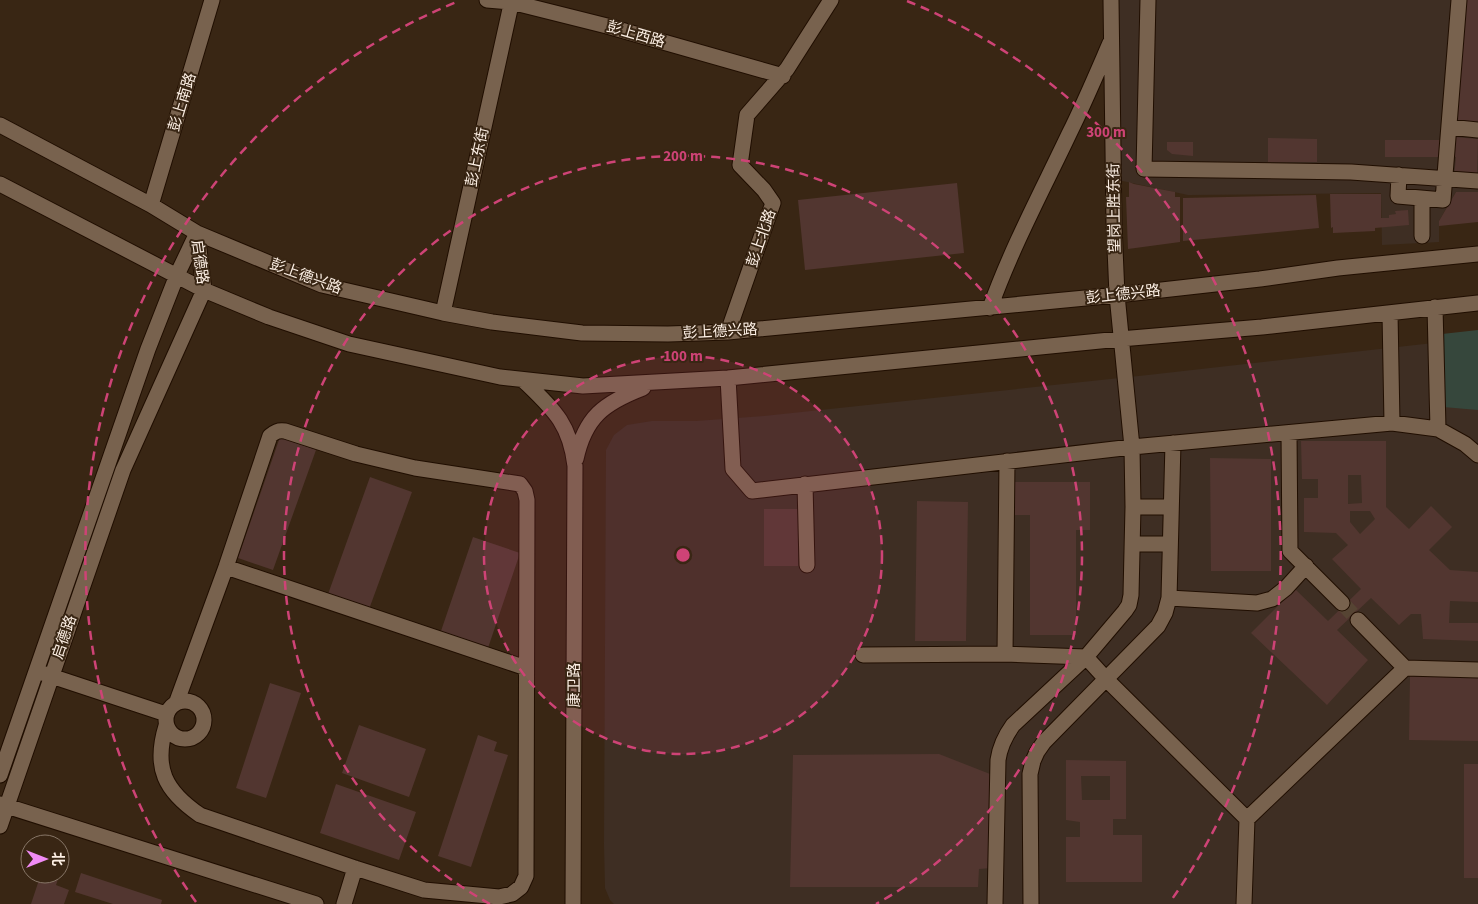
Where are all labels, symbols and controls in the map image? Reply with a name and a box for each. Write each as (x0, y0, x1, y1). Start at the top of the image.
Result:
street label: 彭上西路 (604, 16, 668, 53)
street label: 彭上南路 (164, 70, 201, 134)
text: 300 m (1086, 122, 1126, 143)
street label: 彭上东街 (461, 126, 494, 189)
text: 200 m (663, 146, 703, 167)
street label: 望岗上胜东街 (1103, 163, 1126, 253)
street label: 彭上北路 (742, 206, 781, 270)
street label: 启德路 (186, 238, 213, 286)
street label: 彭上德兴路 (267, 254, 345, 299)
street label: 彭上德兴路 (1085, 280, 1161, 309)
street label: 彭上德兴路 (682, 319, 758, 344)
text: 100 m (663, 346, 703, 367)
centre of rings (674, 546, 692, 564)
street label: 启德路 (47, 612, 82, 662)
street label: 康卫路 (564, 662, 585, 708)
north arrow (20, 834, 70, 884)
text: 北 (47, 852, 67, 866)

